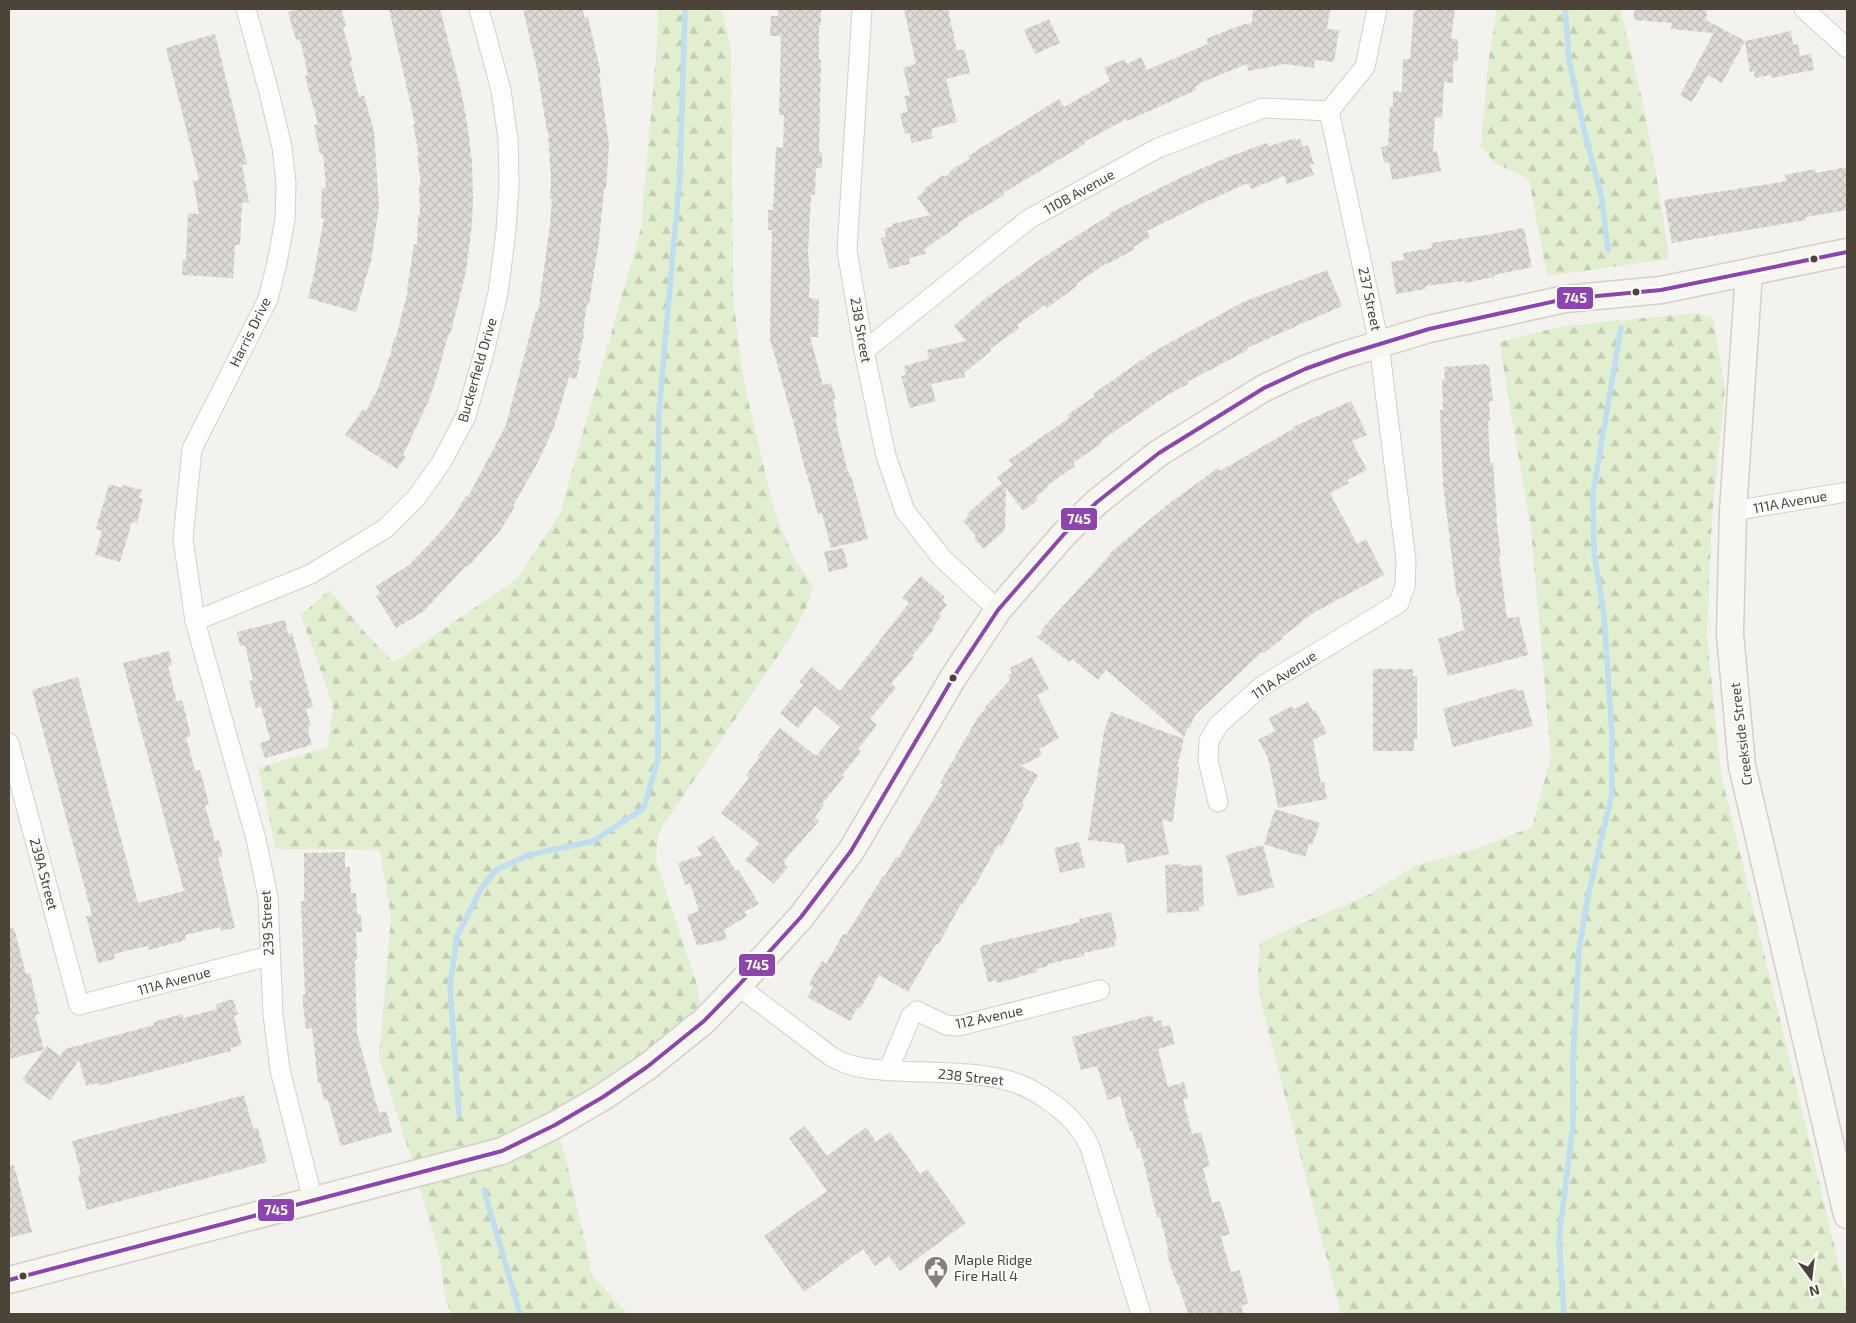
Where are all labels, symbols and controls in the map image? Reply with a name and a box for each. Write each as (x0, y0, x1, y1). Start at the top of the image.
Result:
street label: 110B Avenue (1041, 165, 1117, 218)
unlabelled marker (1809, 254, 1819, 264)
street label: 237 Street (1355, 265, 1386, 332)
line badge: 745 (1556, 286, 1594, 310)
unlabelled marker (1631, 287, 1641, 297)
text: 745 (1563, 289, 1587, 306)
street label: Harris Drive (225, 294, 274, 369)
street label: 238 Street (847, 296, 876, 364)
street label: Buckerfield Drive (453, 316, 500, 424)
street label: 111A Avenue (1752, 487, 1828, 516)
line badge: 745 (1060, 507, 1098, 531)
text: 745 (1067, 510, 1091, 527)
street label: 111A Avenue (1248, 647, 1319, 703)
unlabelled marker (948, 673, 958, 683)
street label: Creekside Street (1726, 682, 1755, 787)
street label: 239A Street (27, 836, 62, 912)
street label: 239 Street (256, 890, 277, 956)
line badge: 745 (738, 953, 776, 977)
text: 745 (745, 956, 769, 973)
street label: 111A Avenue (136, 963, 212, 998)
street label: 112 Avenue (954, 1001, 1024, 1032)
street label: 238 Street (937, 1065, 1005, 1088)
line badge: 745 (257, 1198, 295, 1222)
text: 745 (264, 1201, 288, 1218)
place label: Maple Ridge Fire Hall 4 (954, 1251, 1032, 1284)
north arrow (1786, 1253, 1836, 1303)
public building icon: Maple Ridge Fire Hall 4 (923, 1255, 949, 1289)
unlabelled marker (18, 1271, 28, 1281)
text: N (1807, 1282, 1822, 1301)

